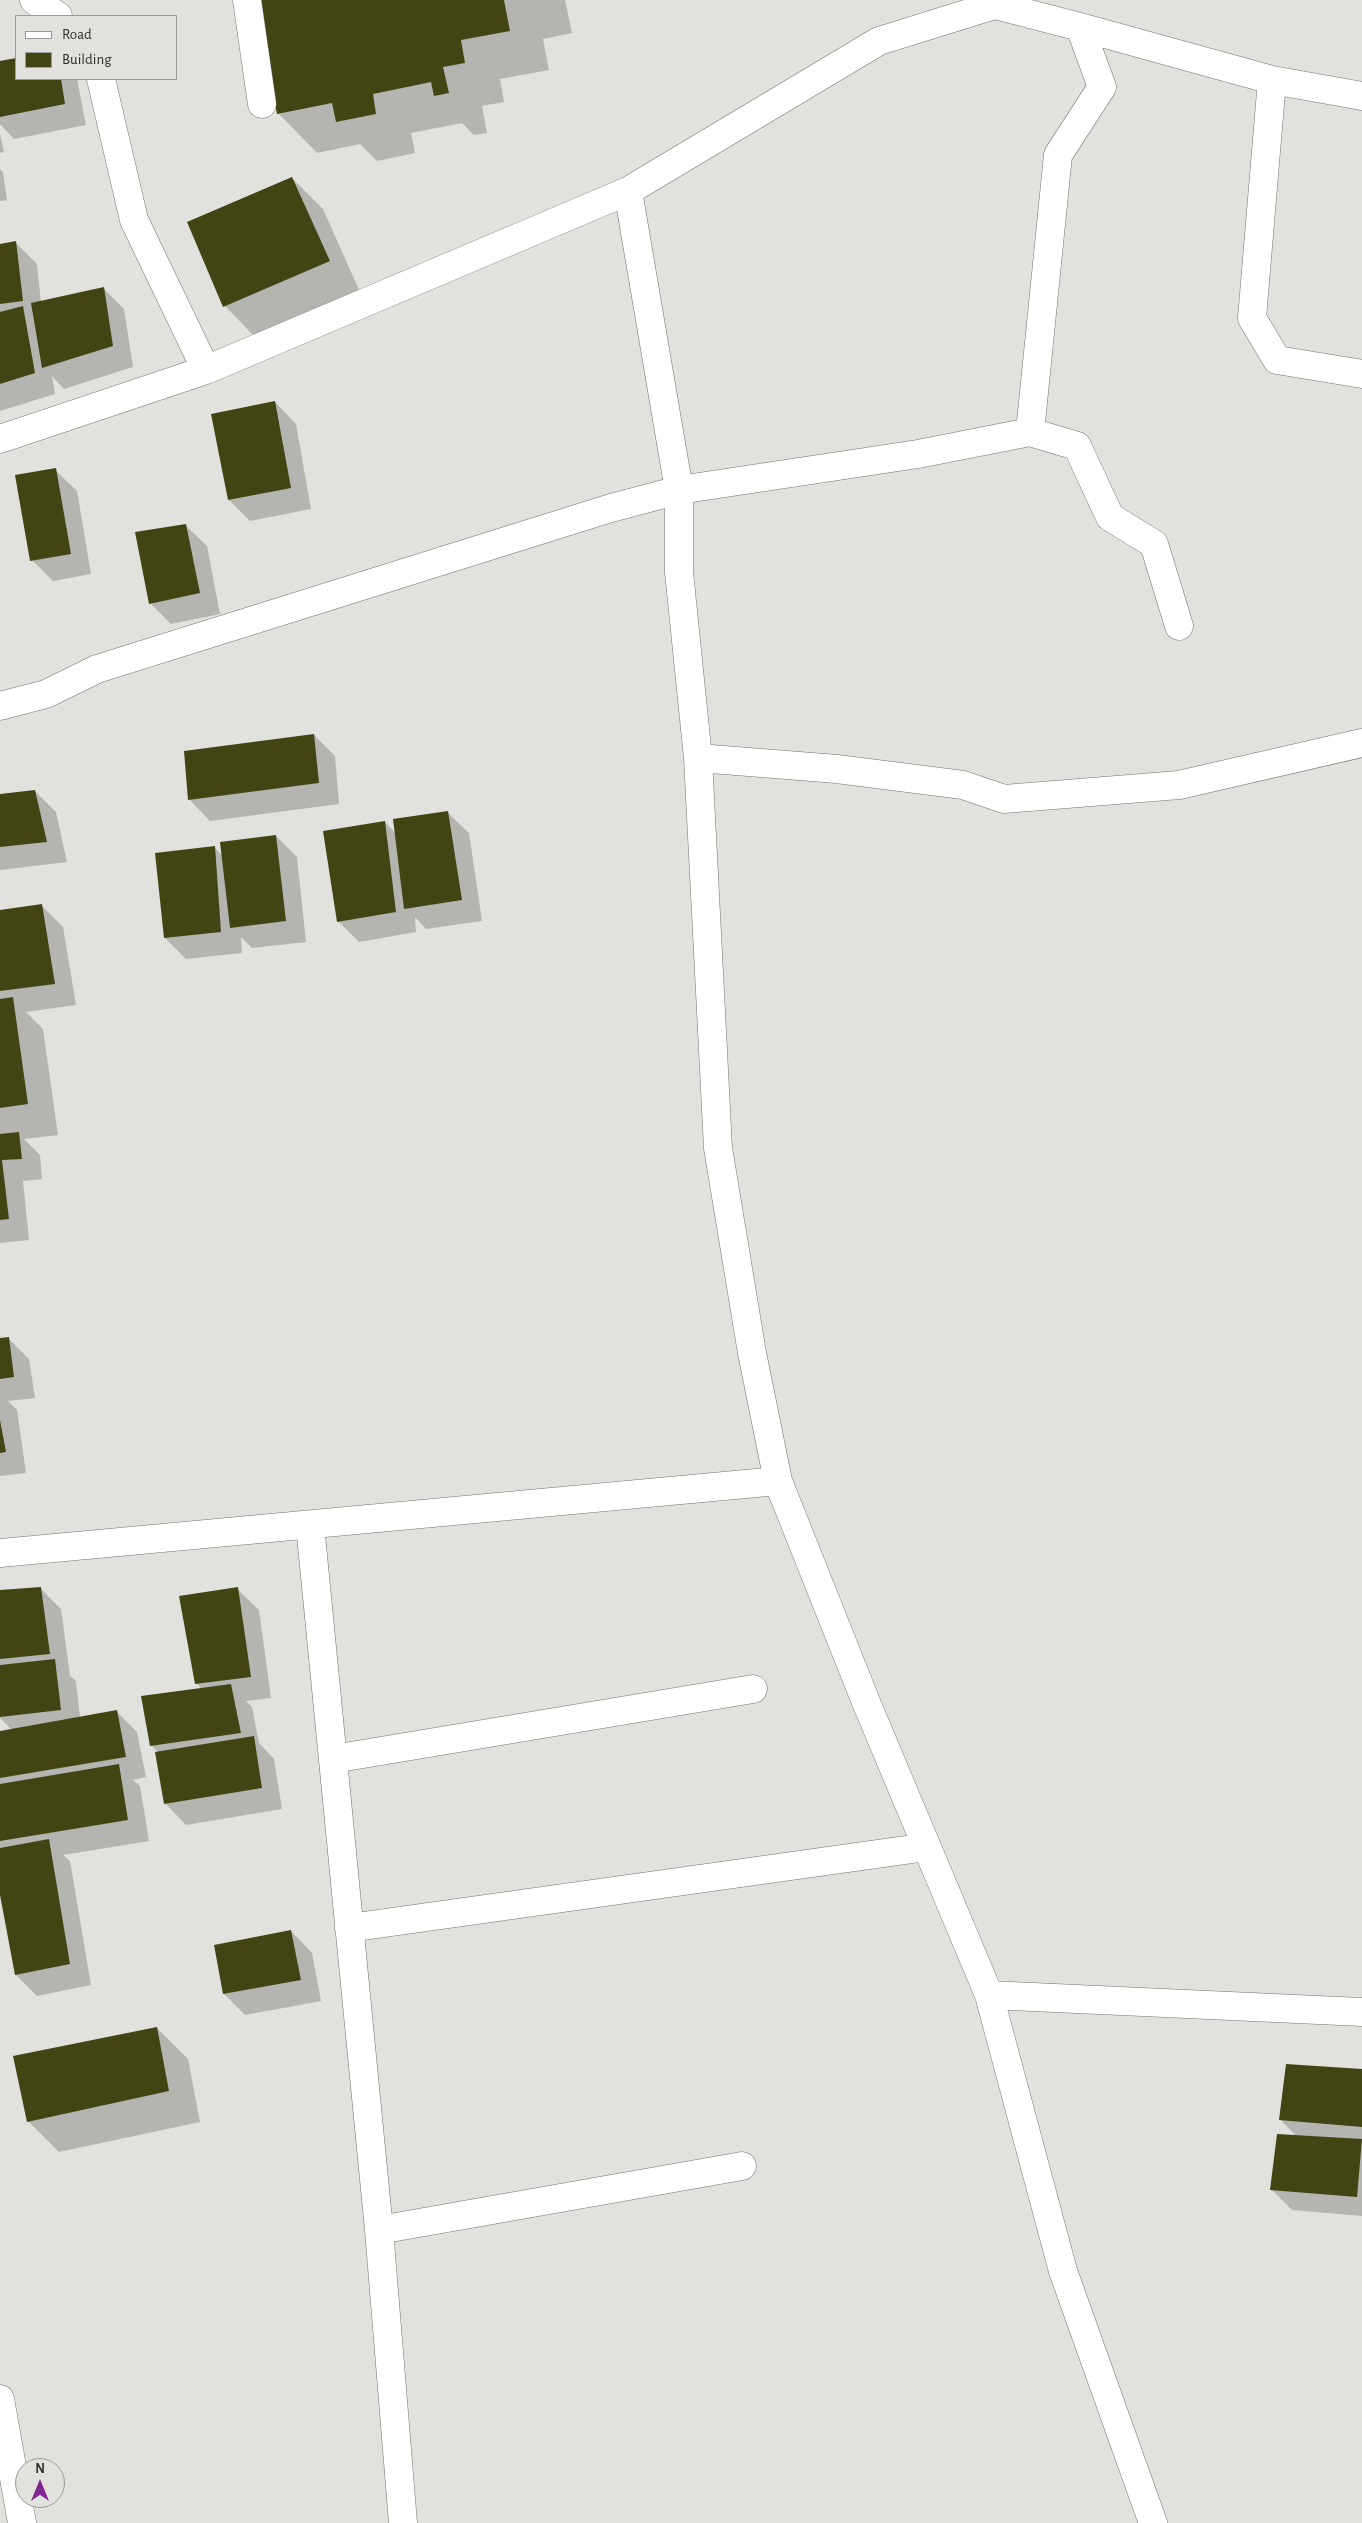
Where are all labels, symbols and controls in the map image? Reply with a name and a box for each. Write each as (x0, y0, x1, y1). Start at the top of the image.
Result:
legend (15, 15, 178, 80)
text: Road (62, 27, 92, 42)
text: Building (62, 52, 112, 67)
north arrow (15, 2458, 65, 2508)
text: N (35, 2462, 45, 2476)

